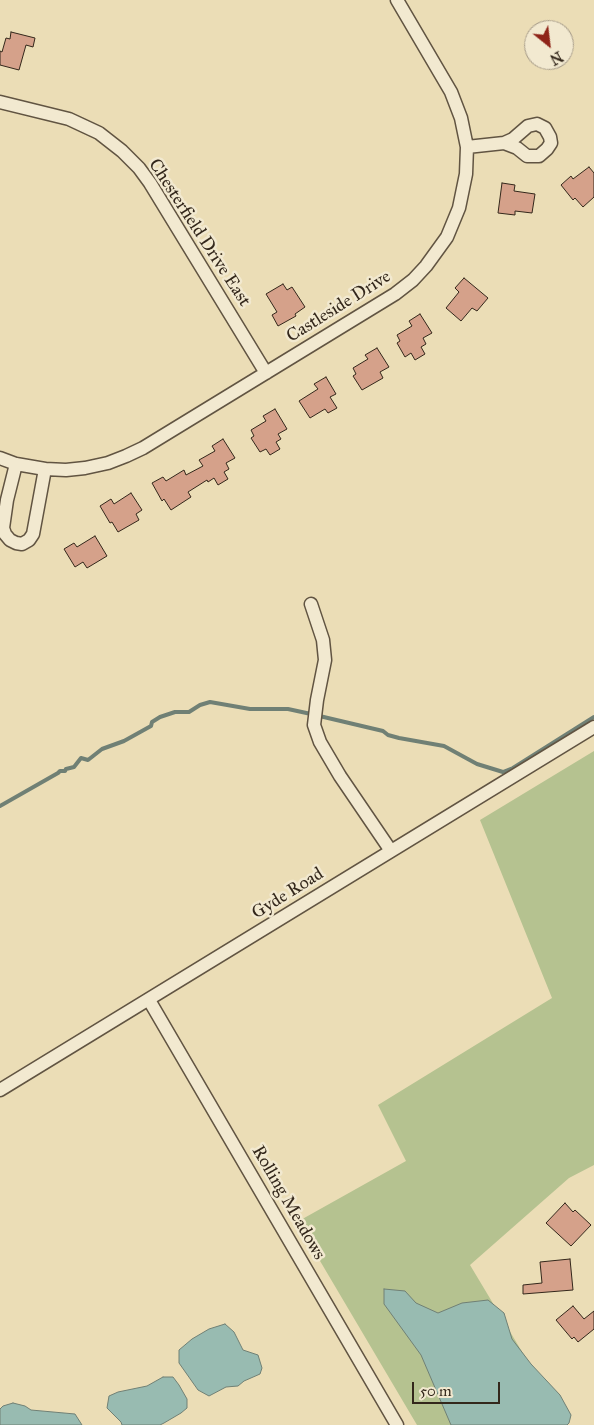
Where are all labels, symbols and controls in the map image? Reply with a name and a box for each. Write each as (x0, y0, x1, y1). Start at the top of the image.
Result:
north arrow (524, 20, 574, 70)
text: N (547, 47, 565, 68)
street label: Chesterfield Drive East (143, 155, 255, 311)
street label: Castleside Drive (283, 266, 395, 348)
street label: Gyde Road (248, 864, 328, 924)
street label: Rolling Meadows (247, 1142, 329, 1264)
scale bar (414, 1372, 502, 1404)
text: 50 m (420, 1382, 452, 1400)

